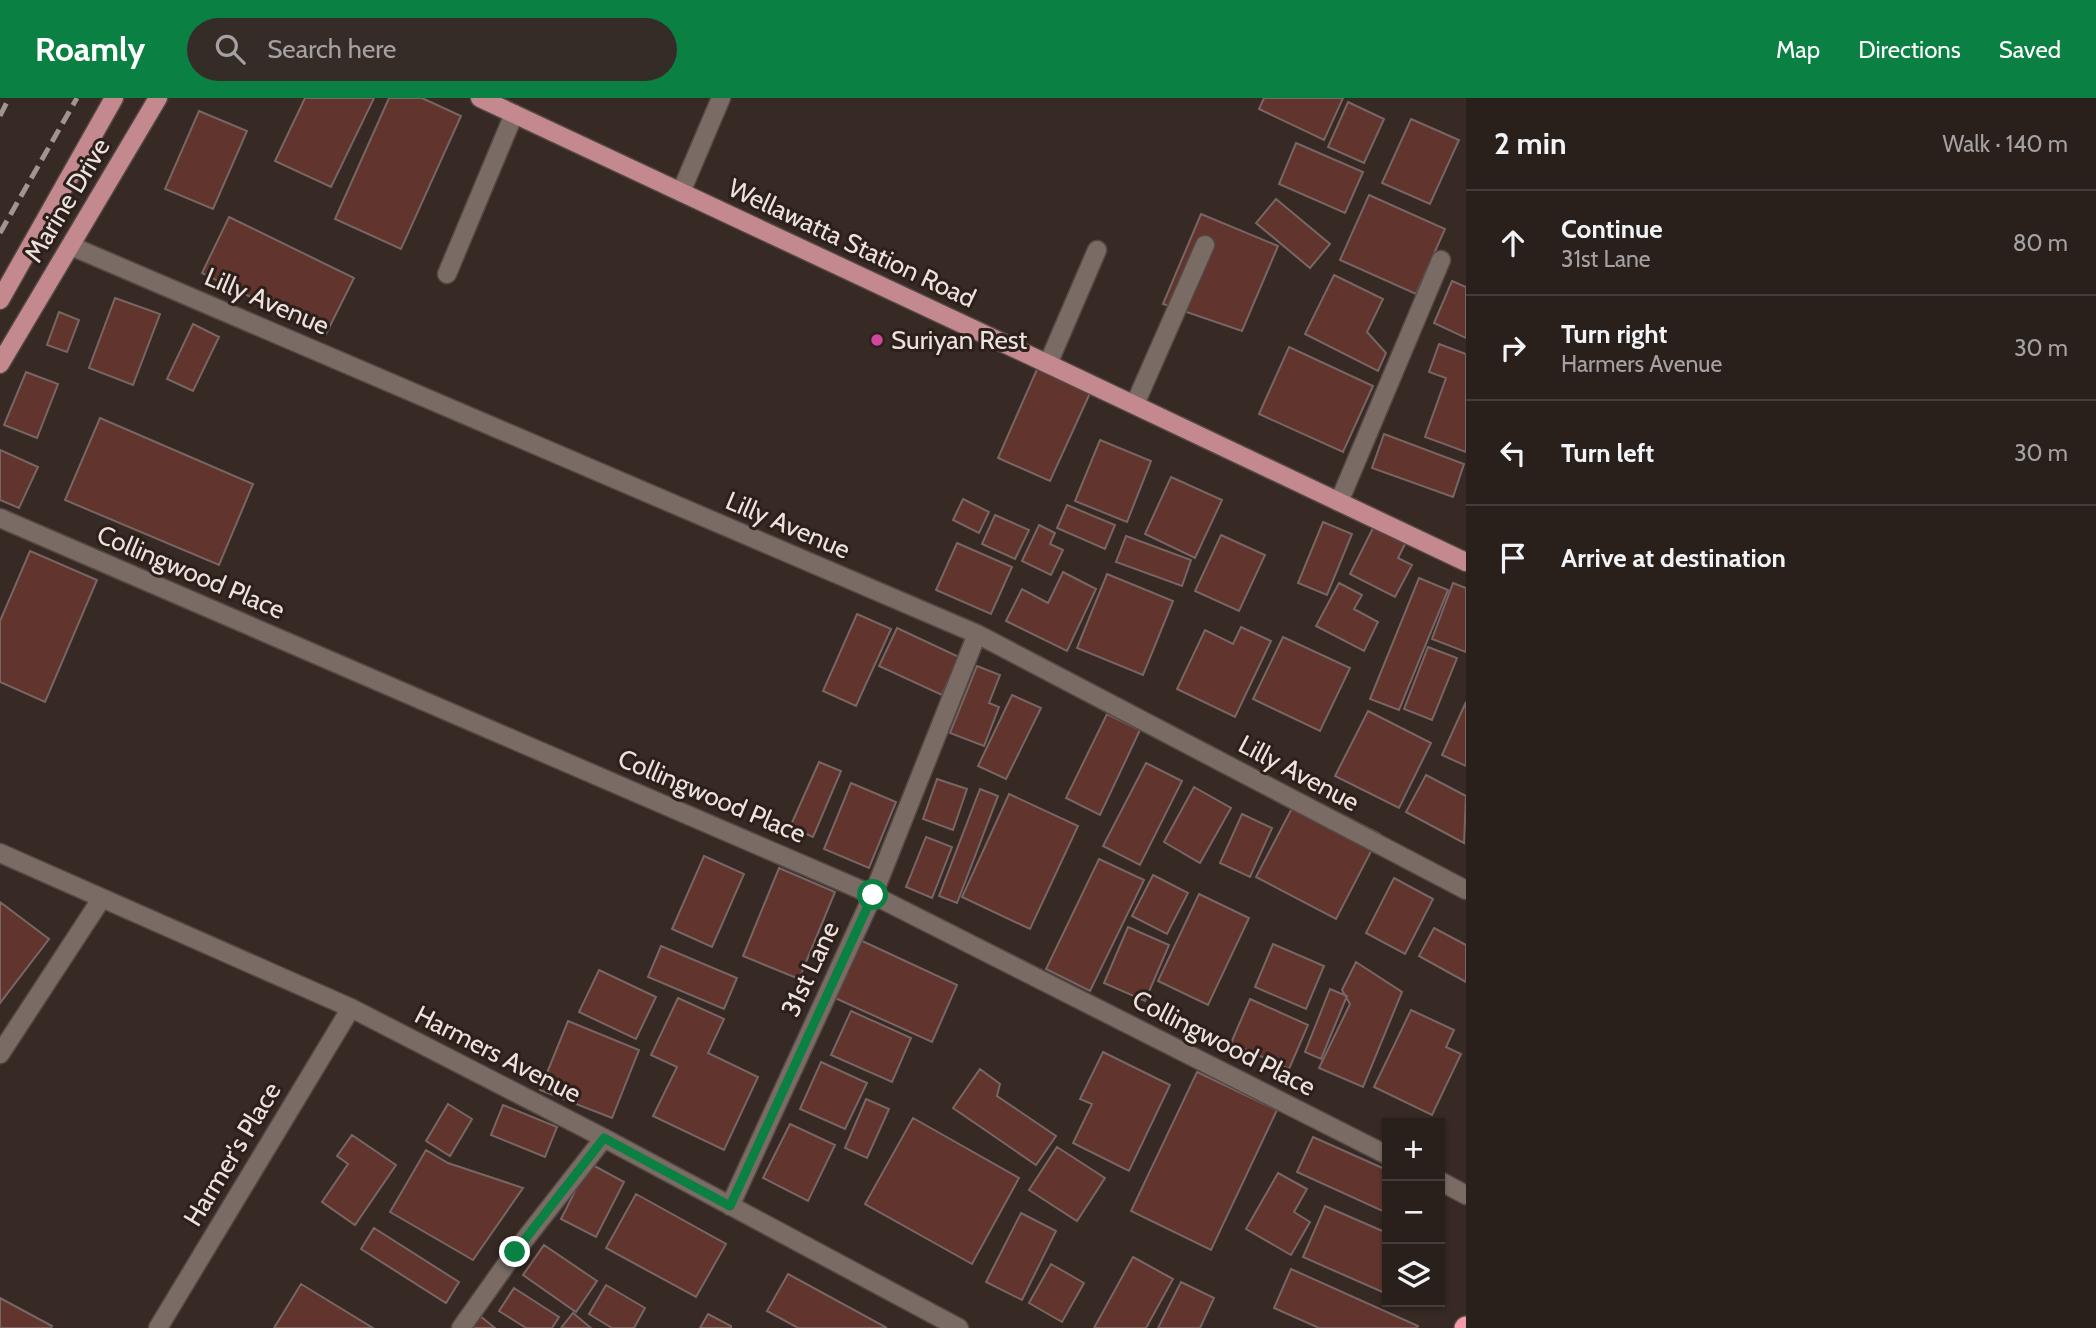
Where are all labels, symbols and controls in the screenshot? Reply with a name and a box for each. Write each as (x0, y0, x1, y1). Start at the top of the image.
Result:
search box (187, 18, 677, 81)
text: Roamly (35, 29, 145, 69)
icon: search (211, 30, 249, 68)
text: Search here (267, 33, 396, 65)
text: Map (1776, 35, 1820, 64)
text: Directions (1858, 35, 1961, 64)
text: Saved (1999, 35, 2061, 64)
text: 2 min (1494, 125, 1566, 162)
text: Walk · 140 m (1942, 130, 2068, 158)
street label: Marine Drive (17, 132, 117, 268)
street label: Wellawatta Station Road (723, 172, 981, 314)
text: Continue (1561, 213, 1663, 245)
icon: ahead (1494, 224, 1532, 262)
text: 80 m (2013, 229, 2068, 257)
text: 31st Lane (1561, 245, 1651, 273)
street label: Lilly Avenue (200, 260, 334, 342)
text: Turn right (1561, 318, 1667, 350)
place label: Suriyan Rest (891, 324, 1027, 356)
icon: right (1494, 329, 1532, 367)
marker: Suriyan Rest (869, 332, 885, 348)
text: 30 m (2014, 334, 2068, 362)
text: Harmers Avenue (1561, 350, 1722, 378)
icon: left (1494, 434, 1532, 472)
text: Turn left (1561, 437, 1654, 469)
text: 30 m (2014, 439, 2068, 467)
street label: Lilly Avenue (721, 484, 855, 566)
street label: Collingwood Place (92, 518, 290, 626)
icon: arrive (1494, 539, 1532, 577)
text: Arrive at destination (1561, 542, 1786, 574)
street label: Lilly Avenue (1233, 728, 1365, 818)
street label: Collingwood Place (613, 742, 811, 850)
route start (857, 879, 888, 910)
street label: 31st Lane (774, 916, 846, 1022)
street label: Collingwood Place (1127, 983, 1321, 1103)
street label: Harmers Avenue (410, 998, 586, 1110)
street label: Harmer's Place (177, 1076, 287, 1232)
map controls (1382, 1118, 1445, 1307)
button: + (1382, 1118, 1445, 1181)
button: − (1382, 1181, 1445, 1244)
route end (499, 1236, 530, 1267)
button: layers (1382, 1244, 1445, 1307)

